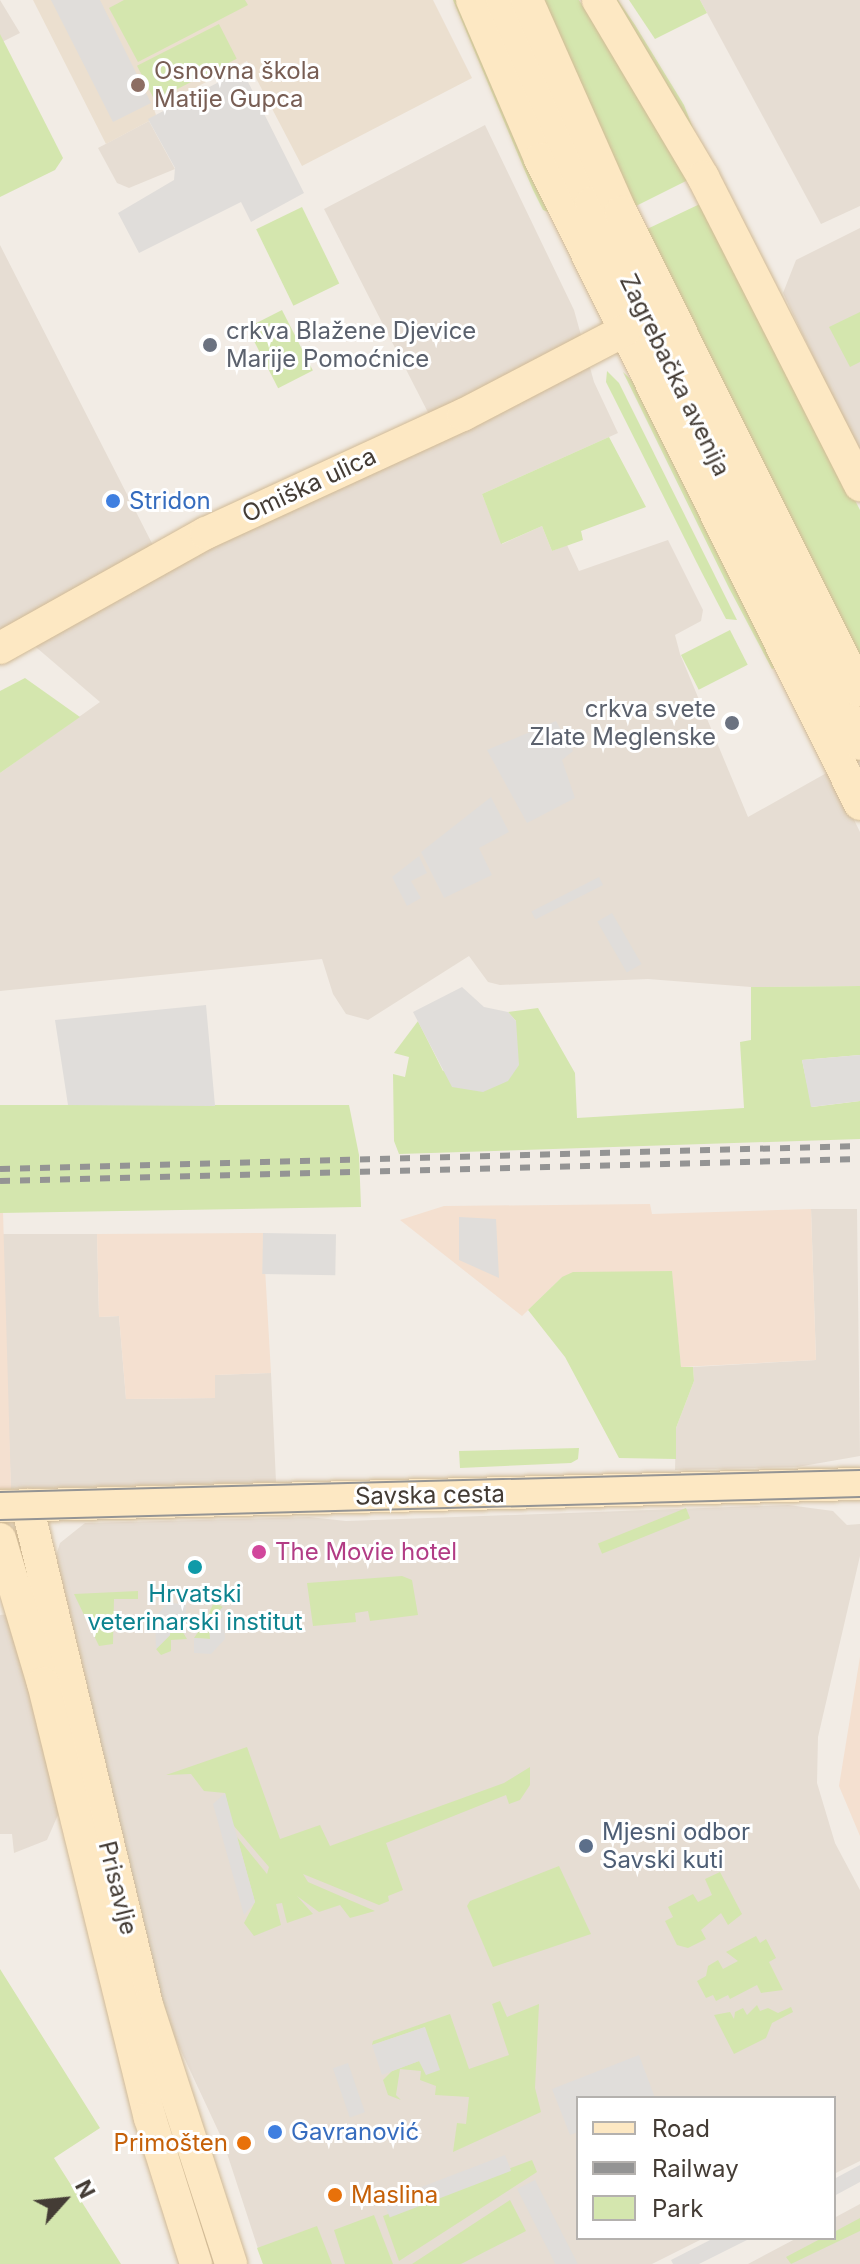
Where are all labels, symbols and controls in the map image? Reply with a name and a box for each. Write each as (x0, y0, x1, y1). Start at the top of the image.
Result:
place label: Osnovna škola Matije Gupca (154, 57, 320, 113)
marker: Osnovna škola Matije Gupca (129, 76, 147, 94)
street label: Zagrebačka avenija (614, 269, 736, 481)
place label: crkva Blažene Djevice Marije Pomoćnice (226, 317, 476, 373)
marker: crkva Blažene Djevice Marije Pomoćnice (201, 336, 219, 354)
street label: Omiška ulica (237, 441, 381, 529)
place label: Stridon (129, 487, 211, 515)
marker: Stridon (104, 492, 122, 510)
place label: crkva svete Zlate Meglenske (530, 695, 716, 751)
marker: crkva svete Zlate Meglenske (723, 714, 741, 732)
street label: Savska cesta (355, 1479, 505, 1511)
place label: The Movie hotel (275, 1538, 457, 1566)
marker: The Movie hotel (250, 1543, 268, 1561)
marker: Hrvatski veterinarski institut (186, 1558, 204, 1576)
place label: Hrvatski veterinarski institut (87, 1580, 303, 1636)
place label: Mjesni odbor Savski kuti (602, 1818, 750, 1874)
marker: Mjesni odbor Savski kuti (577, 1837, 595, 1855)
street label: Prisavlje (92, 1838, 144, 1938)
legend (576, 2096, 836, 2240)
text: Road (652, 2114, 710, 2143)
place label: Gavranović (291, 2118, 419, 2146)
marker: Gavranović (266, 2123, 284, 2141)
place label: Primošten (114, 2129, 228, 2157)
marker: Primošten (235, 2134, 253, 2152)
text: Railway (652, 2154, 739, 2183)
north arrow (24, 2160, 104, 2240)
text: N (70, 2176, 101, 2202)
place label: Maslina (351, 2181, 438, 2209)
marker: Maslina (326, 2186, 344, 2204)
text: Park (652, 2194, 703, 2223)

